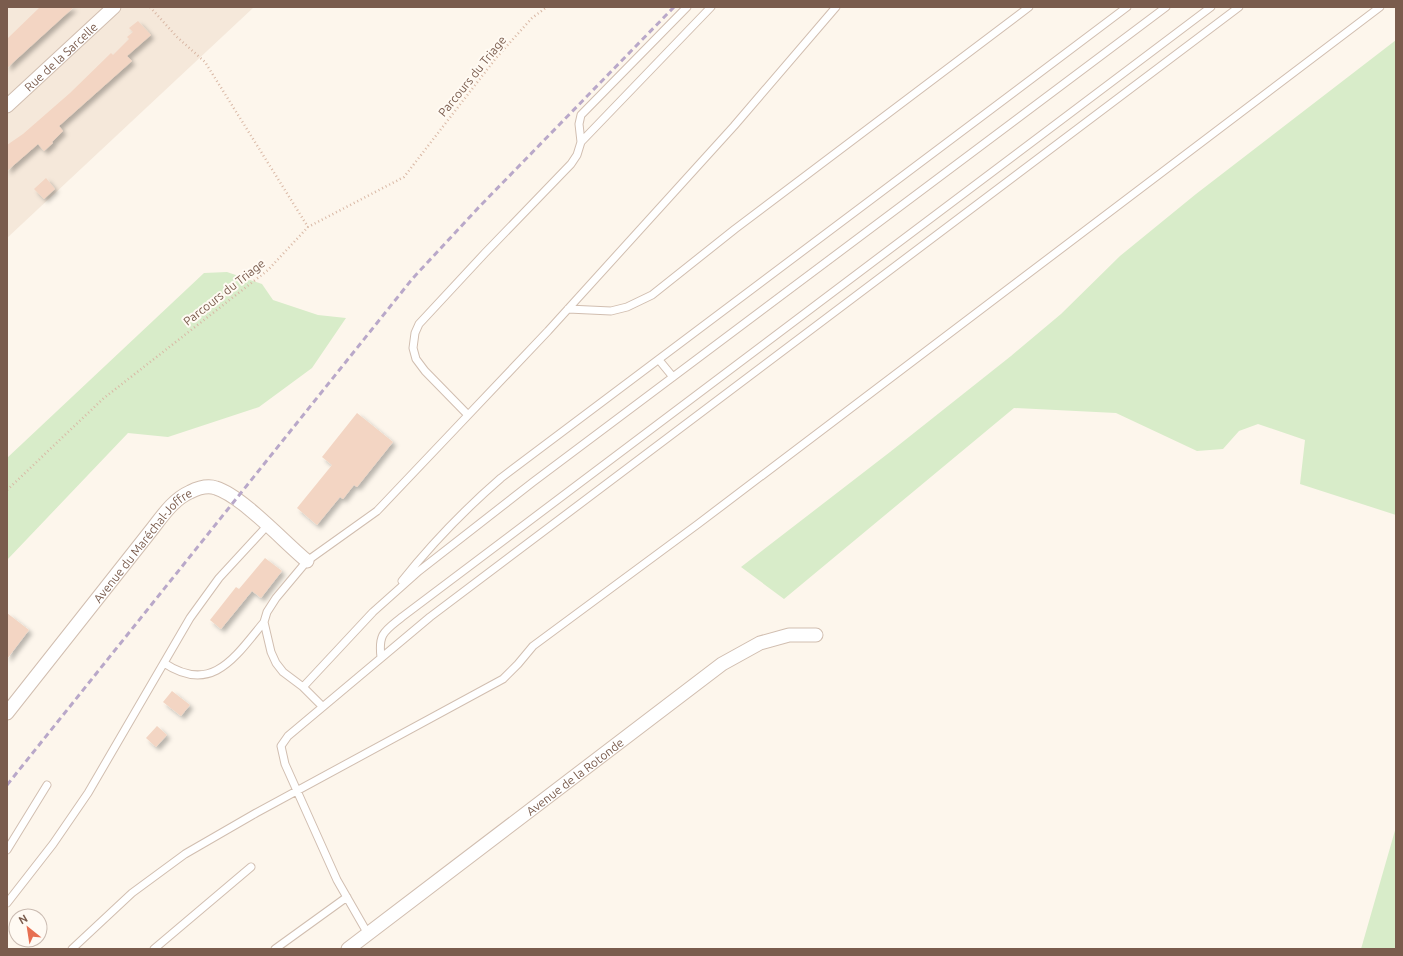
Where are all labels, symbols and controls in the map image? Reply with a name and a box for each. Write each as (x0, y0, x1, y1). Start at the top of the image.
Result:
street label: Rue de la Sarcelle (22, 20, 100, 93)
street label: Parcours du Triage (436, 33, 508, 119)
street label: Parcours du Triage (181, 256, 267, 328)
street label: Avenue du Maréchal-Joffre (91, 486, 194, 605)
street label: Avenue de la Rotonde (524, 735, 626, 817)
north arrow (8, 908, 48, 948)
text: N (16, 912, 30, 927)

